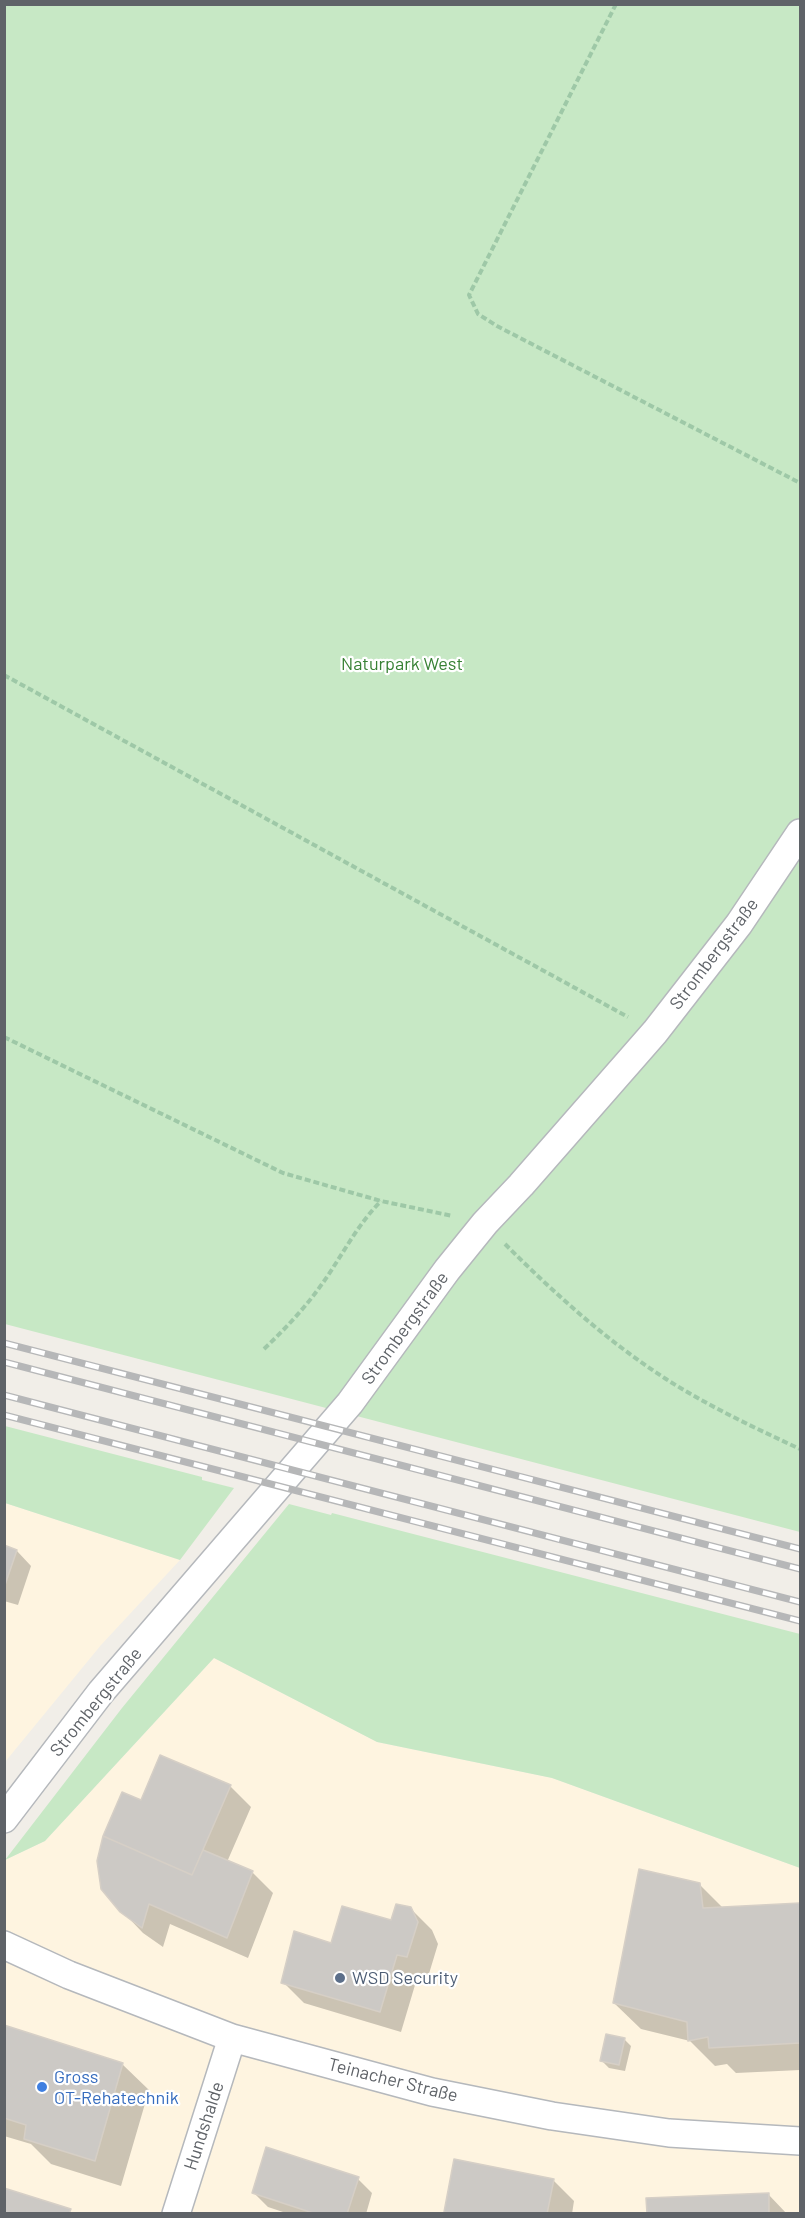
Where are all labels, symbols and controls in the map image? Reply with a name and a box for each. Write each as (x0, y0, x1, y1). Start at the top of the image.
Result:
park label: Naturpark West (341, 653, 463, 675)
street label: Strombergstraße (665, 894, 763, 1014)
street label: Strombergstraße (357, 1268, 453, 1388)
street label: Strombergstraße (45, 1643, 147, 1761)
place label: WSD Security (352, 1967, 458, 1989)
marker: WSD Security (333, 1971, 347, 1985)
street label: Teinacher Straße (326, 2053, 460, 2107)
place label: Gross OT-Rehatechnik (54, 2066, 179, 2108)
street label: Hundshalde (180, 2079, 228, 2173)
marker: Gross OT-Rehatechnik (35, 2080, 49, 2094)

